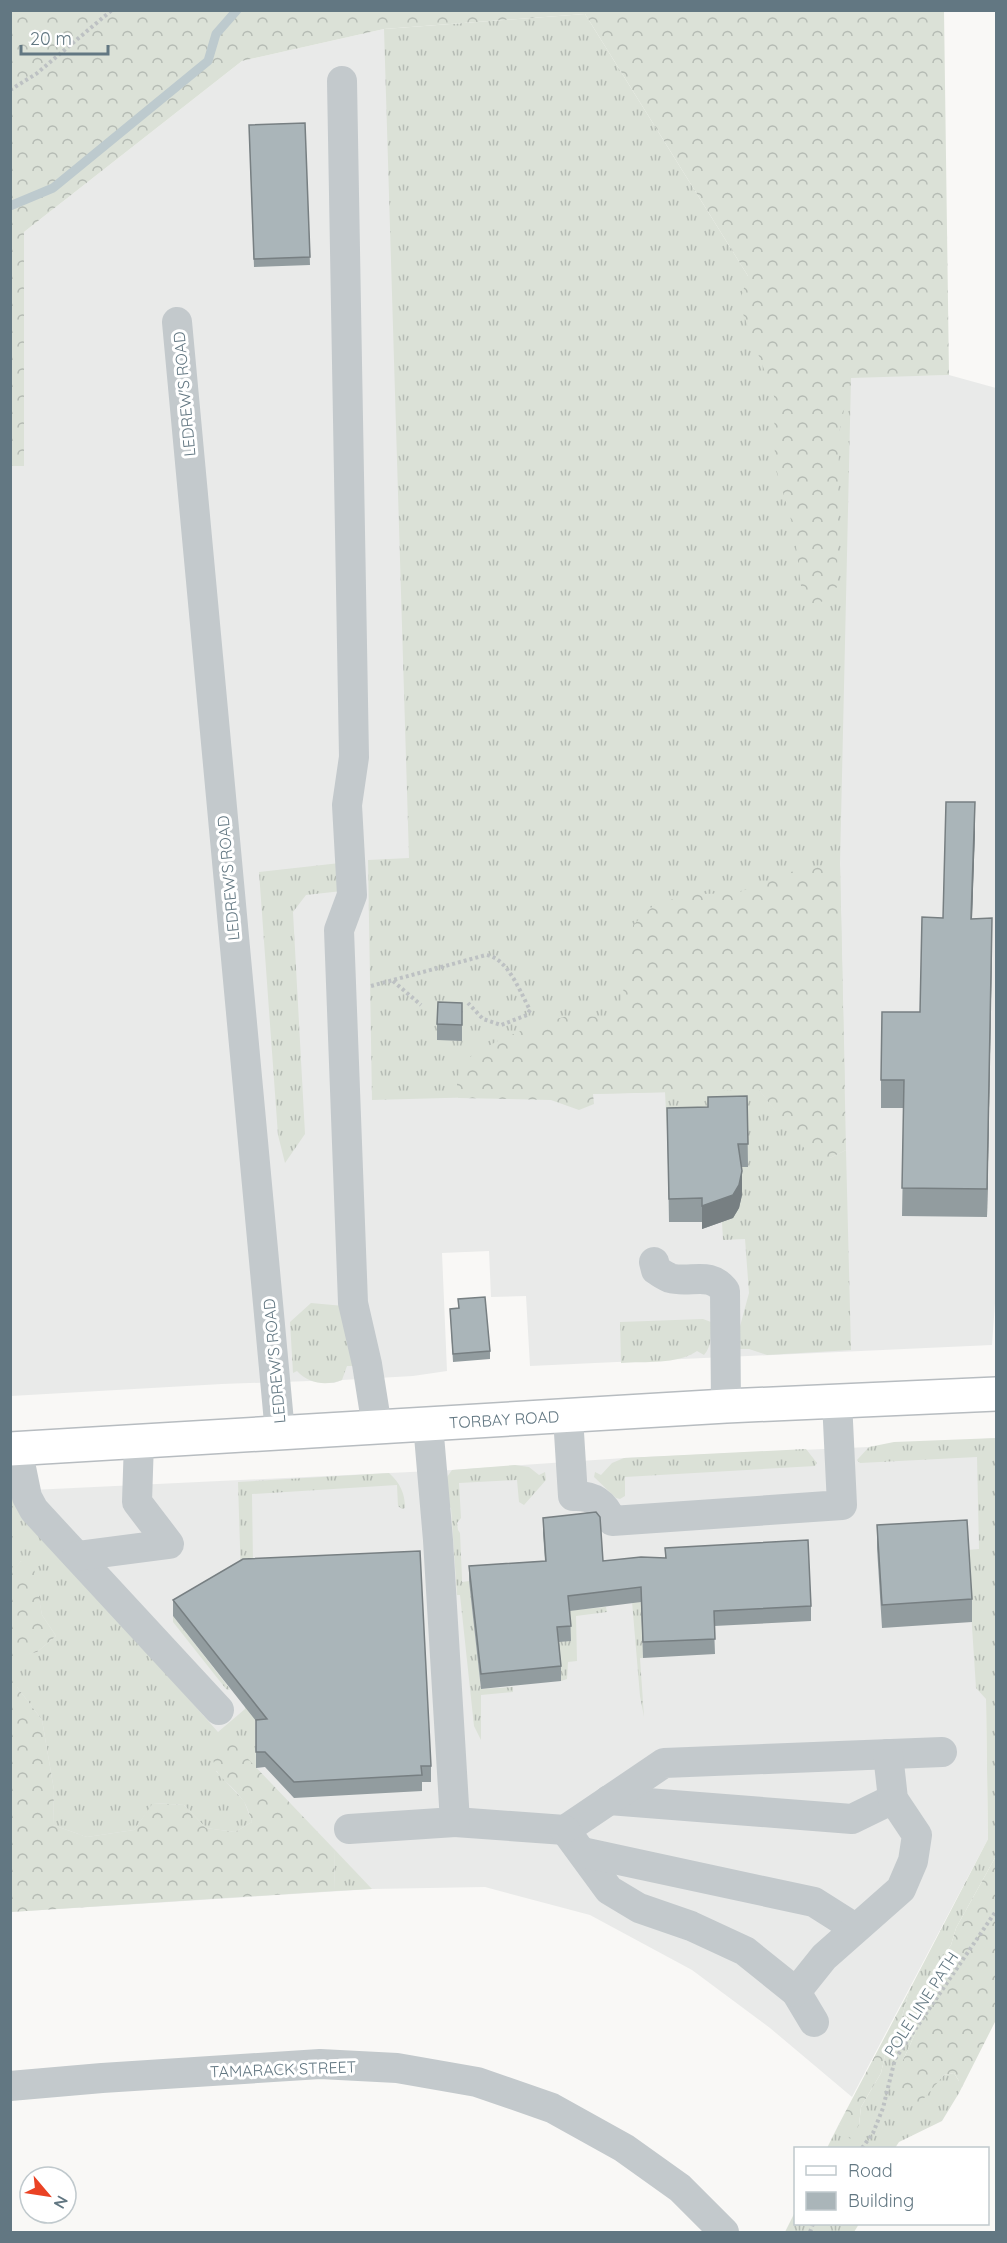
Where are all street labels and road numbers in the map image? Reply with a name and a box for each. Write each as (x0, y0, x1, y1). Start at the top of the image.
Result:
street label: LEDREW'S ROAD (169, 331, 199, 457)
street label: LEDREW'S ROAD (213, 815, 243, 941)
street label: LEDREW'S ROAD (259, 1298, 289, 1424)
street label: TORBAY ROAD (448, 1406, 560, 1433)
street label: POLE LINE PATH (880, 1948, 962, 2060)
street label: TAMARACK STREET (209, 2056, 357, 2082)

